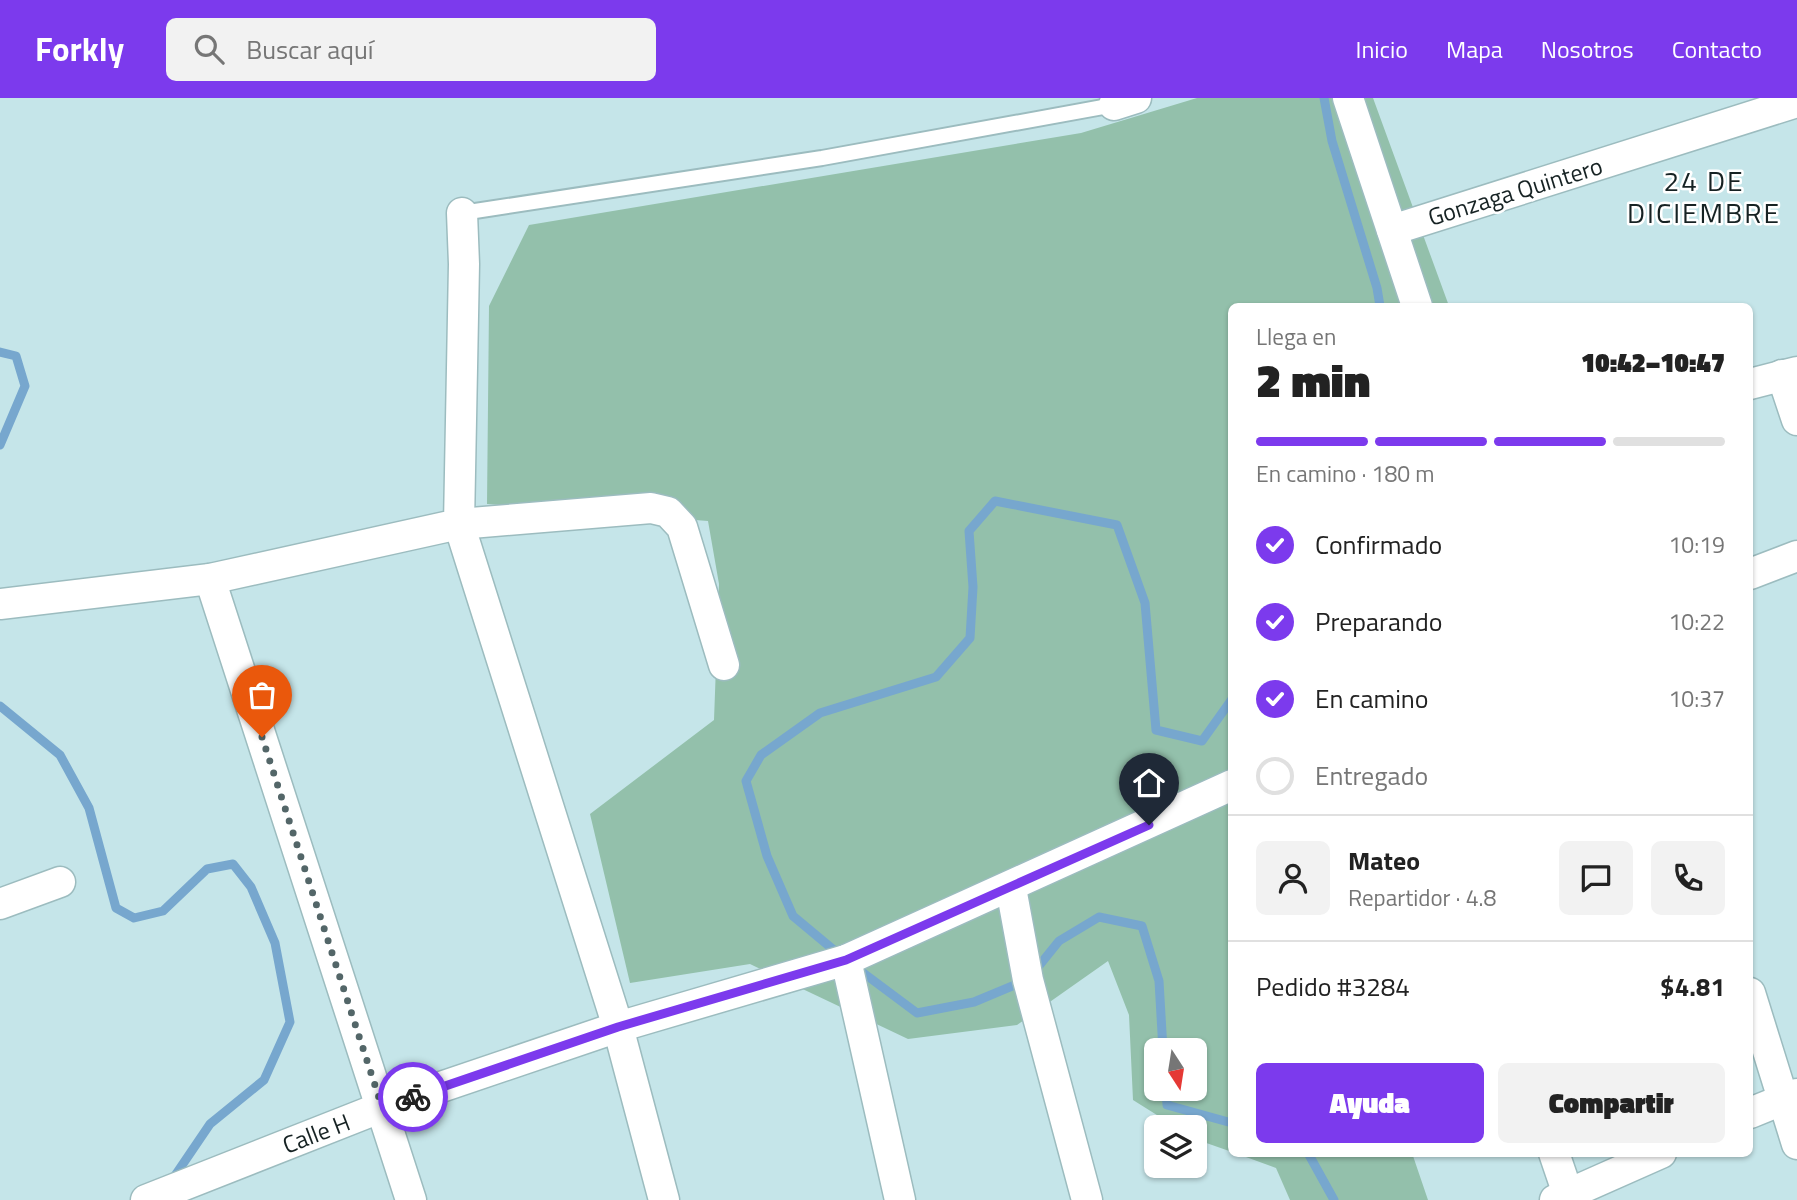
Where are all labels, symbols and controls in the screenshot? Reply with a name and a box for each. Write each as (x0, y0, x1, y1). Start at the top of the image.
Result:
search box (166, 18, 656, 81)
text: Forkly (35, 24, 124, 74)
icon: search (190, 30, 228, 68)
text: Buscar aquí (246, 30, 373, 69)
text: Inicio (1356, 31, 1408, 67)
text: Mapa (1446, 31, 1503, 67)
text: Nosotros (1541, 31, 1634, 67)
text: Contacto (1672, 31, 1762, 67)
street label: Gonzaga Quintero (1423, 147, 1607, 235)
district label: 24 DE DICIEMBRE (1627, 159, 1781, 234)
text: Llega en (1256, 319, 1336, 354)
text: 10:42–10:47 (1581, 343, 1725, 382)
text: 2 min (1256, 345, 1370, 415)
text: En camino · 180 m (1256, 456, 1434, 491)
text: Confirmado (1315, 525, 1442, 564)
icon: check (1256, 526, 1294, 564)
text: 10:19 (1668, 527, 1725, 562)
text: Preparando (1315, 602, 1442, 641)
icon: check (1256, 603, 1294, 641)
text: 10:22 (1668, 604, 1725, 639)
pin (232, 665, 292, 737)
icon: bag (243, 676, 281, 714)
text: En camino (1315, 679, 1429, 718)
icon: check (1256, 680, 1294, 718)
text: 10:37 (1668, 681, 1725, 716)
pin (1119, 753, 1179, 825)
text: Entregado (1315, 756, 1428, 795)
icon: home (1130, 764, 1168, 802)
button: person (1256, 841, 1330, 915)
text: Mateo (1348, 841, 1420, 880)
button: chat (1559, 841, 1633, 915)
button: phone (1651, 841, 1725, 915)
text: Repartidor · 4.8 (1348, 880, 1496, 915)
text: Pedido #3284 (1256, 967, 1410, 1006)
text: $4.81 (1660, 967, 1725, 1006)
north arrow (1144, 1038, 1208, 1101)
map controls (1144, 1038, 1207, 1178)
courier (378, 1062, 448, 1132)
button: Ayuda (1256, 1063, 1484, 1143)
button: Compartir (1498, 1063, 1725, 1143)
icon: bike (394, 1078, 432, 1116)
street label: Calle H (277, 1104, 355, 1162)
button: layers (1144, 1115, 1207, 1178)

